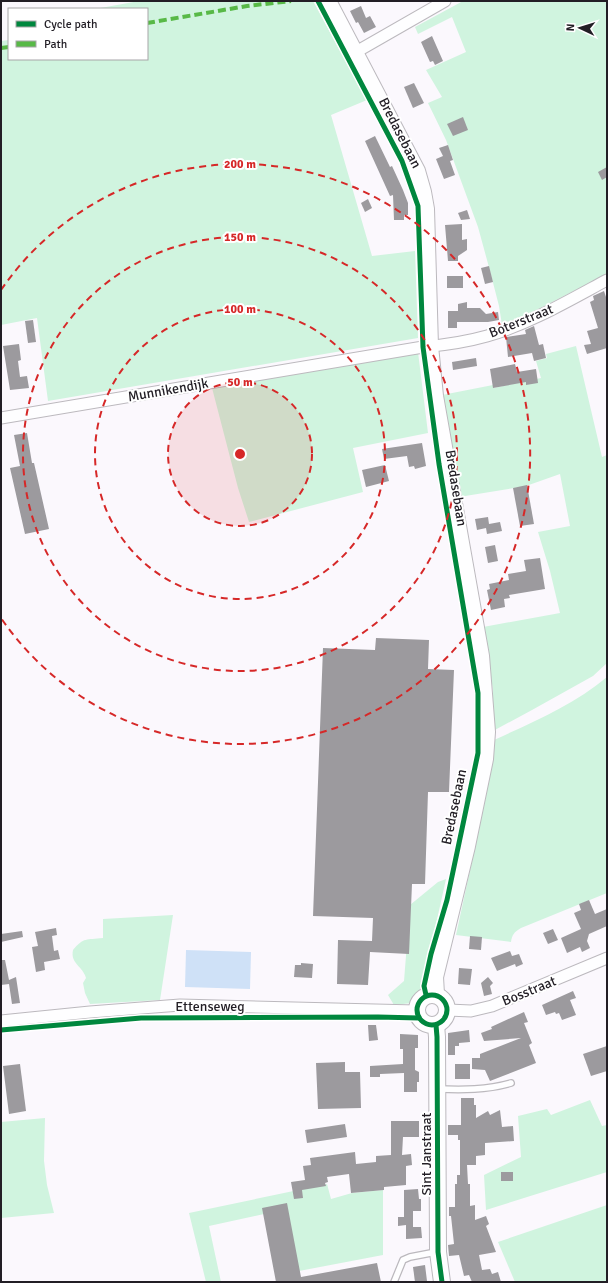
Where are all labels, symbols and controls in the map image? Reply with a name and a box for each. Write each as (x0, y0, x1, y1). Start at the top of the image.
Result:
legend (8, 8, 148, 60)
north arrow (560, 8, 600, 48)
text: Cycle path (44, 17, 97, 32)
text: N (564, 23, 577, 32)
text: Path (44, 37, 67, 52)
street label: Bredasebaan (375, 95, 425, 171)
text: 200 m (224, 157, 256, 172)
text: 150 m (224, 230, 256, 245)
street label: Boterstraat (486, 300, 556, 342)
text: 100 m (224, 302, 256, 317)
street label: Munnikendijk (126, 375, 210, 405)
text: 50 m (227, 375, 253, 390)
centre of rings (233, 447, 247, 461)
street label: Bredasebaan (442, 449, 470, 527)
street label: Bredasebaan (438, 768, 470, 846)
street label: Bosstraat (499, 972, 559, 1010)
street label: Ettenseweg (175, 998, 245, 1015)
street label: Sint Janstraat (418, 1112, 435, 1195)

